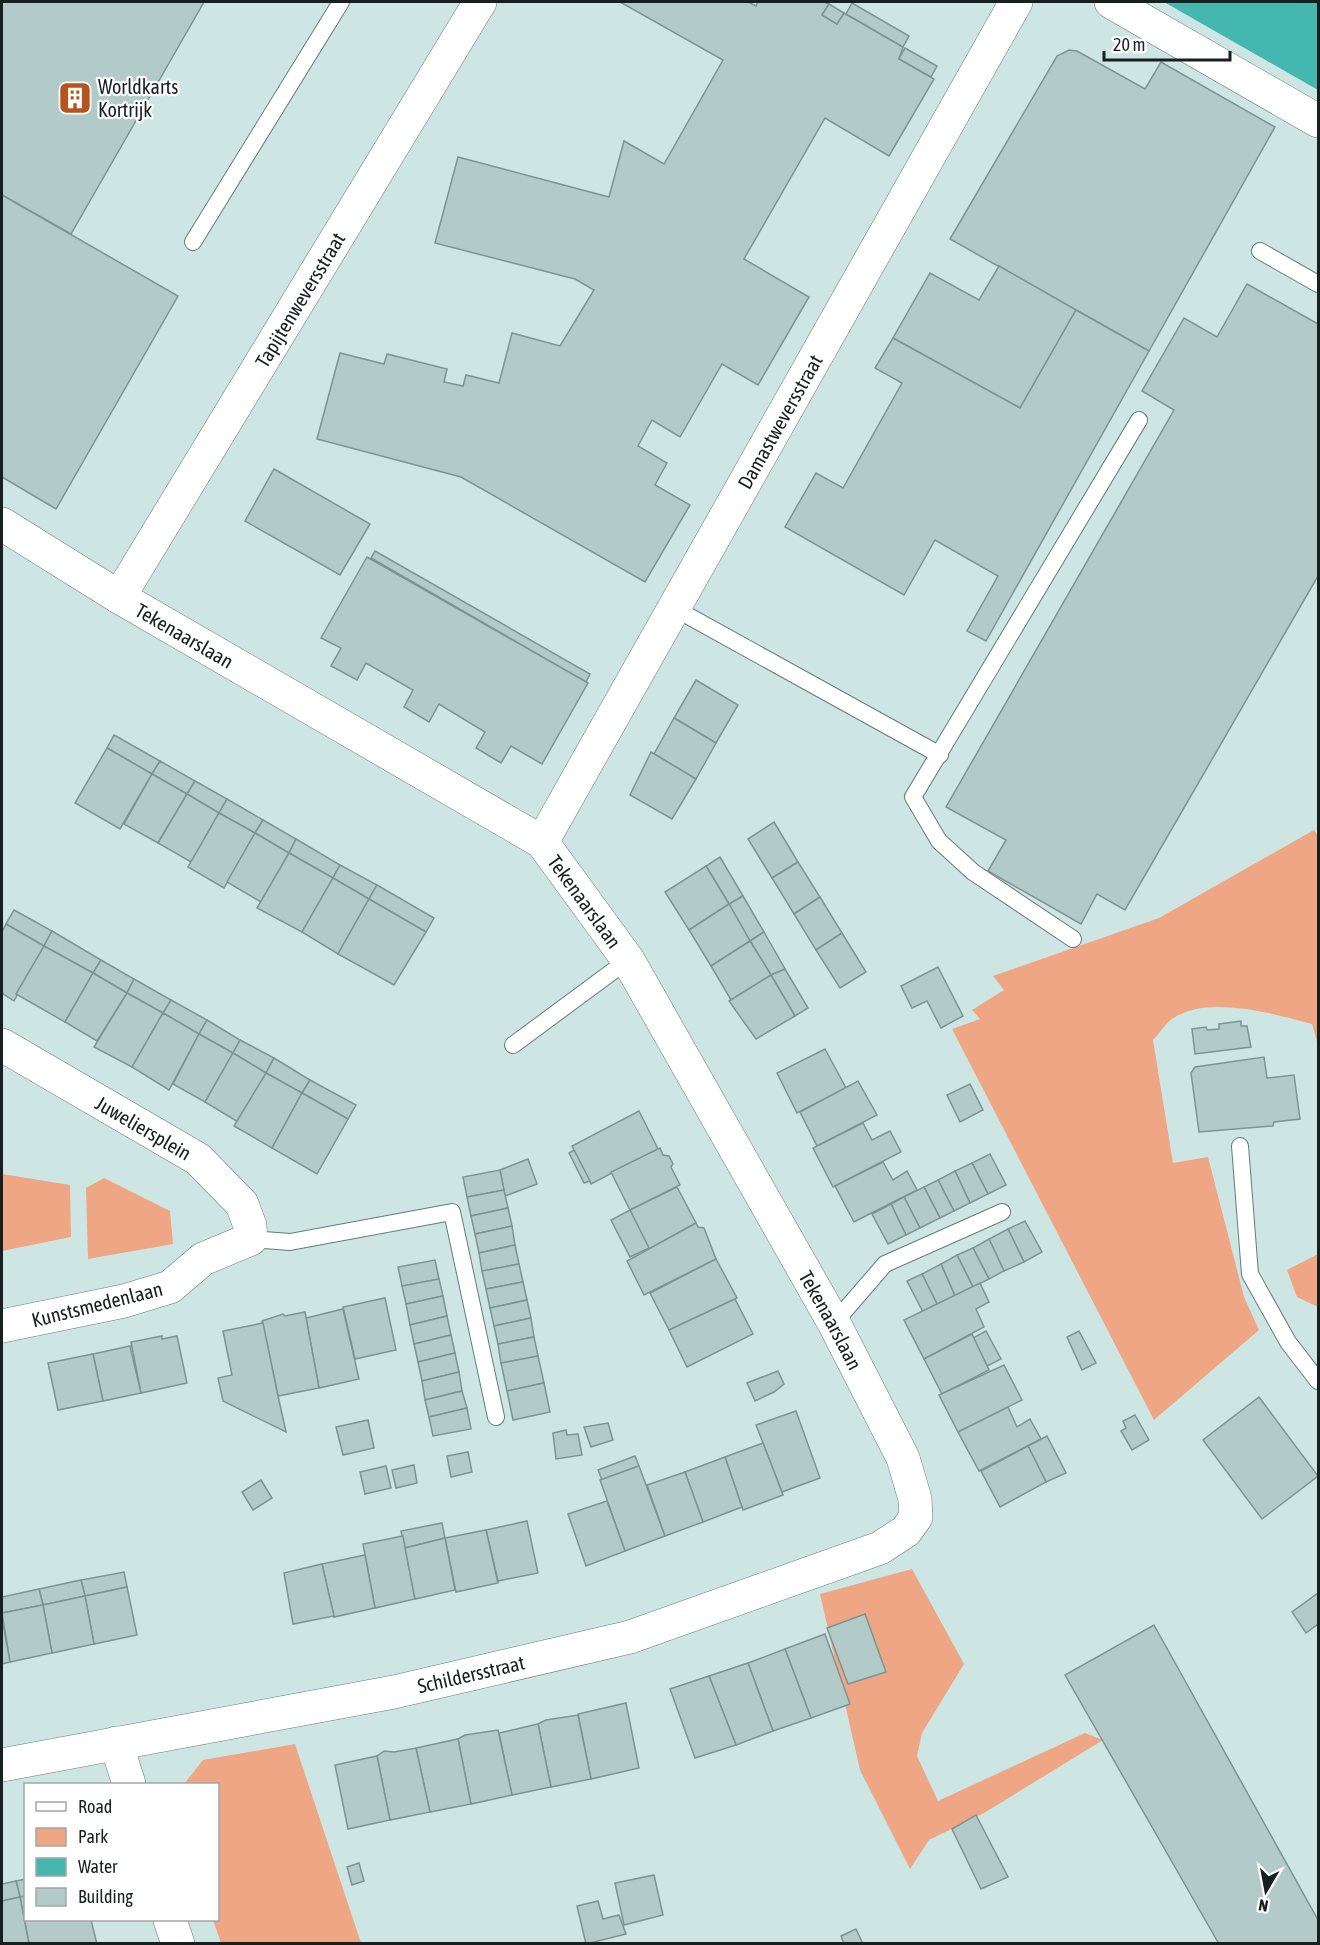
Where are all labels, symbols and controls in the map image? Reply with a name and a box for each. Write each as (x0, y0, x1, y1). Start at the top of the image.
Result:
scale bar (1104, 24, 1230, 62)
text: 20 m (1113, 34, 1145, 55)
place label: Worldkarts Kortrijk (98, 75, 178, 121)
building icon: Worldkarts Kortrijk (57, 80, 93, 116)
street label: Tapijtenweversstraat (250, 228, 349, 371)
street label: Damastweversstraat (732, 350, 826, 493)
street label: Tekenaarslaan (132, 598, 238, 672)
street label: Tekenaarslaan (544, 850, 627, 952)
street label: Juweliersplein (92, 1091, 196, 1164)
street label: Tekenaarslaan (795, 1266, 867, 1373)
street label: Kunstsmedenlaan (29, 1277, 165, 1331)
street label: Schildersstraat (415, 1650, 527, 1698)
legend (24, 1783, 219, 1921)
text: Road (78, 1796, 112, 1817)
text: Park (78, 1826, 108, 1847)
text: Water (78, 1856, 118, 1877)
north arrow (1236, 1861, 1296, 1921)
text: Building (78, 1886, 133, 1907)
text: N (1257, 1896, 1270, 1915)

